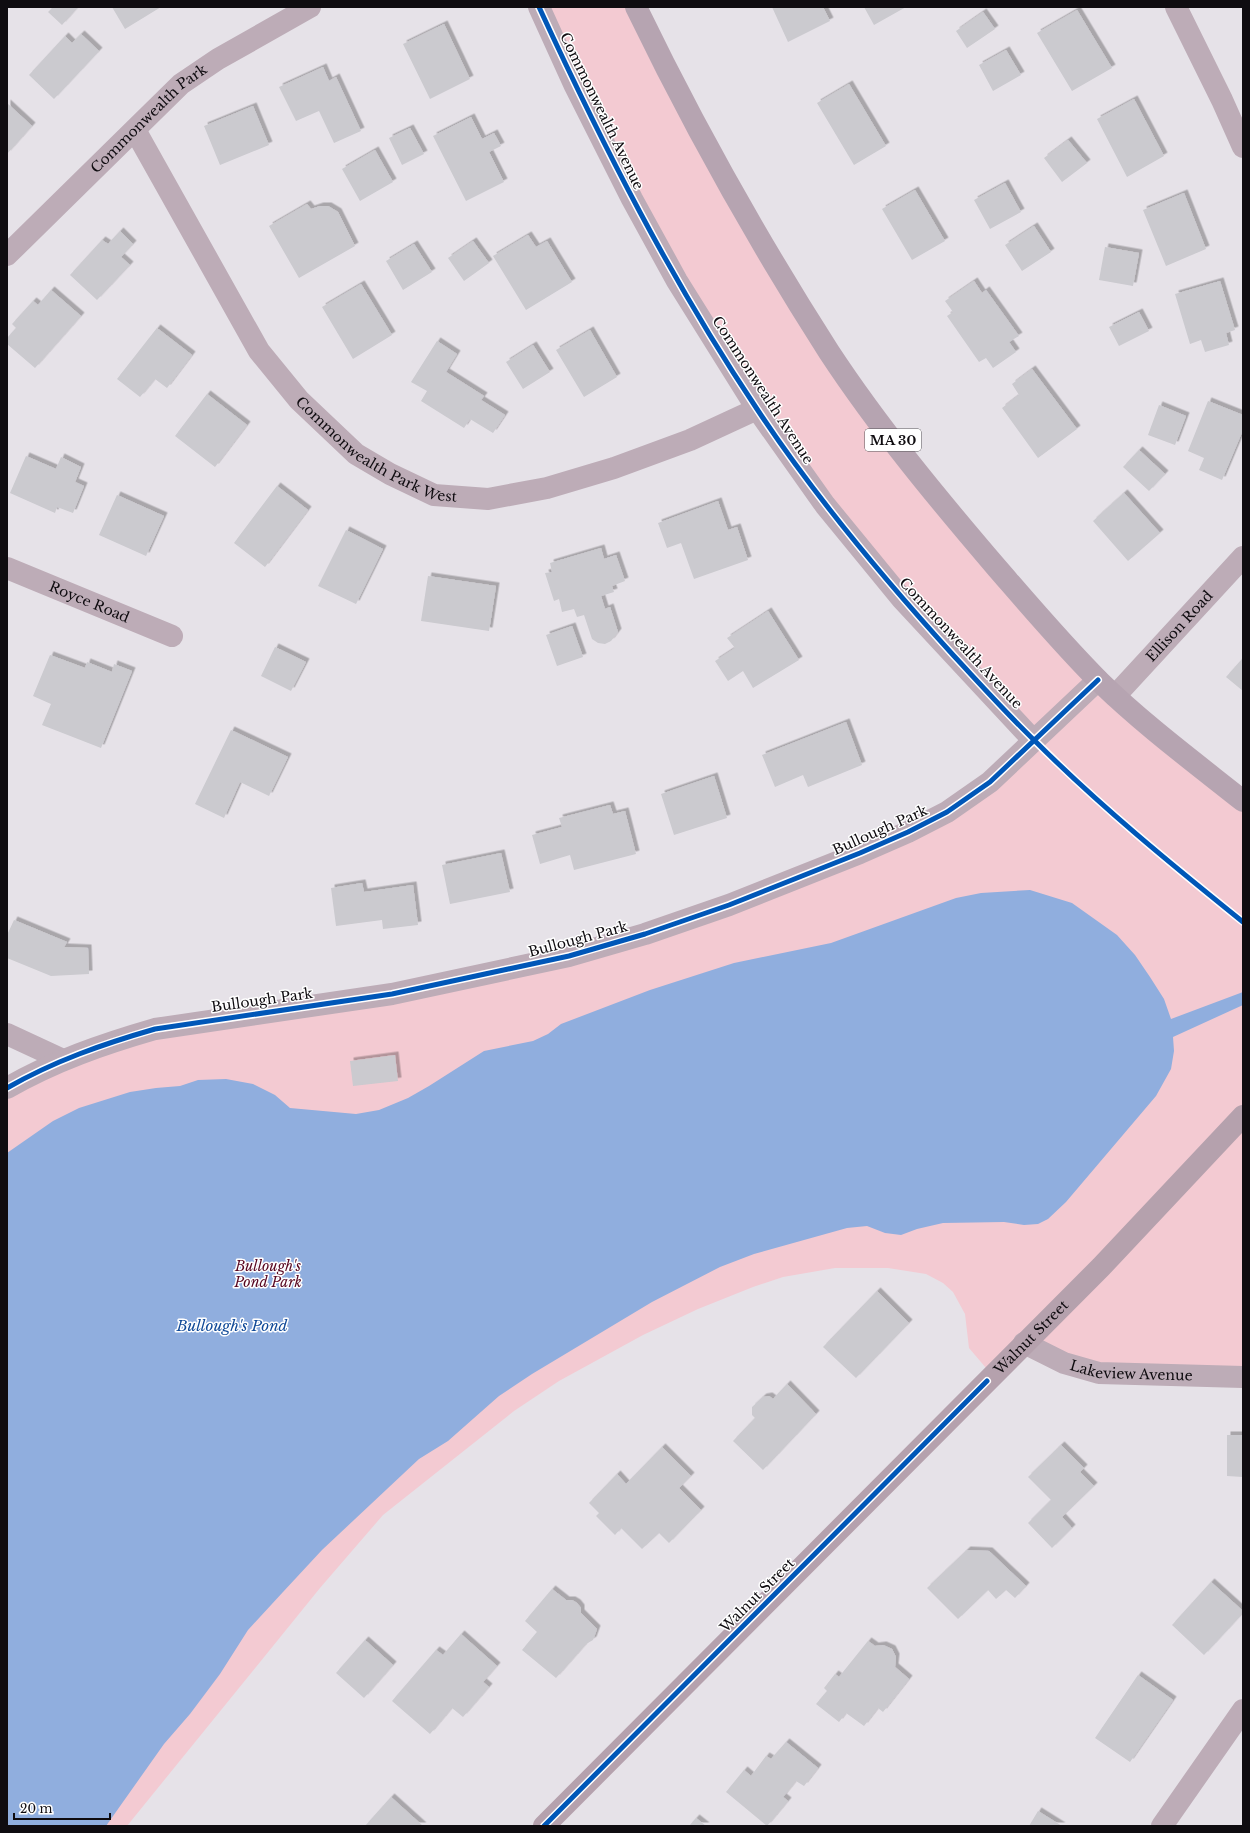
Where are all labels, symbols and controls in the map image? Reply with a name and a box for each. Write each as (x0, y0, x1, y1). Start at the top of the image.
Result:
street label: Commonwealth Avenue (556, 29, 648, 193)
street label: Commonwealth Park (87, 60, 211, 177)
street label: Commonwealth Avenue (708, 313, 818, 467)
street label: Commonwealth Park West (292, 393, 458, 506)
road number: MA 30 (865, 429, 921, 451)
street label: Commonwealth Avenue (896, 574, 1026, 712)
street label: Royce Road (46, 577, 133, 627)
street label: Ellison Road (1142, 586, 1217, 666)
street label: Bullough Park (830, 801, 931, 859)
street label: Bullough Park (526, 917, 630, 961)
street label: Bullough Park (210, 984, 314, 1016)
park label: Bullough's Pond Park (233, 1257, 302, 1291)
street label: Walnut Street (989, 1296, 1073, 1379)
water label: Bullough's Pond (175, 1316, 288, 1335)
street label: Lakeview Avenue (1068, 1356, 1193, 1385)
street label: Walnut Street (715, 1553, 799, 1637)
scale bar (14, 1795, 110, 1821)
text: 20 m (20, 1801, 52, 1816)

